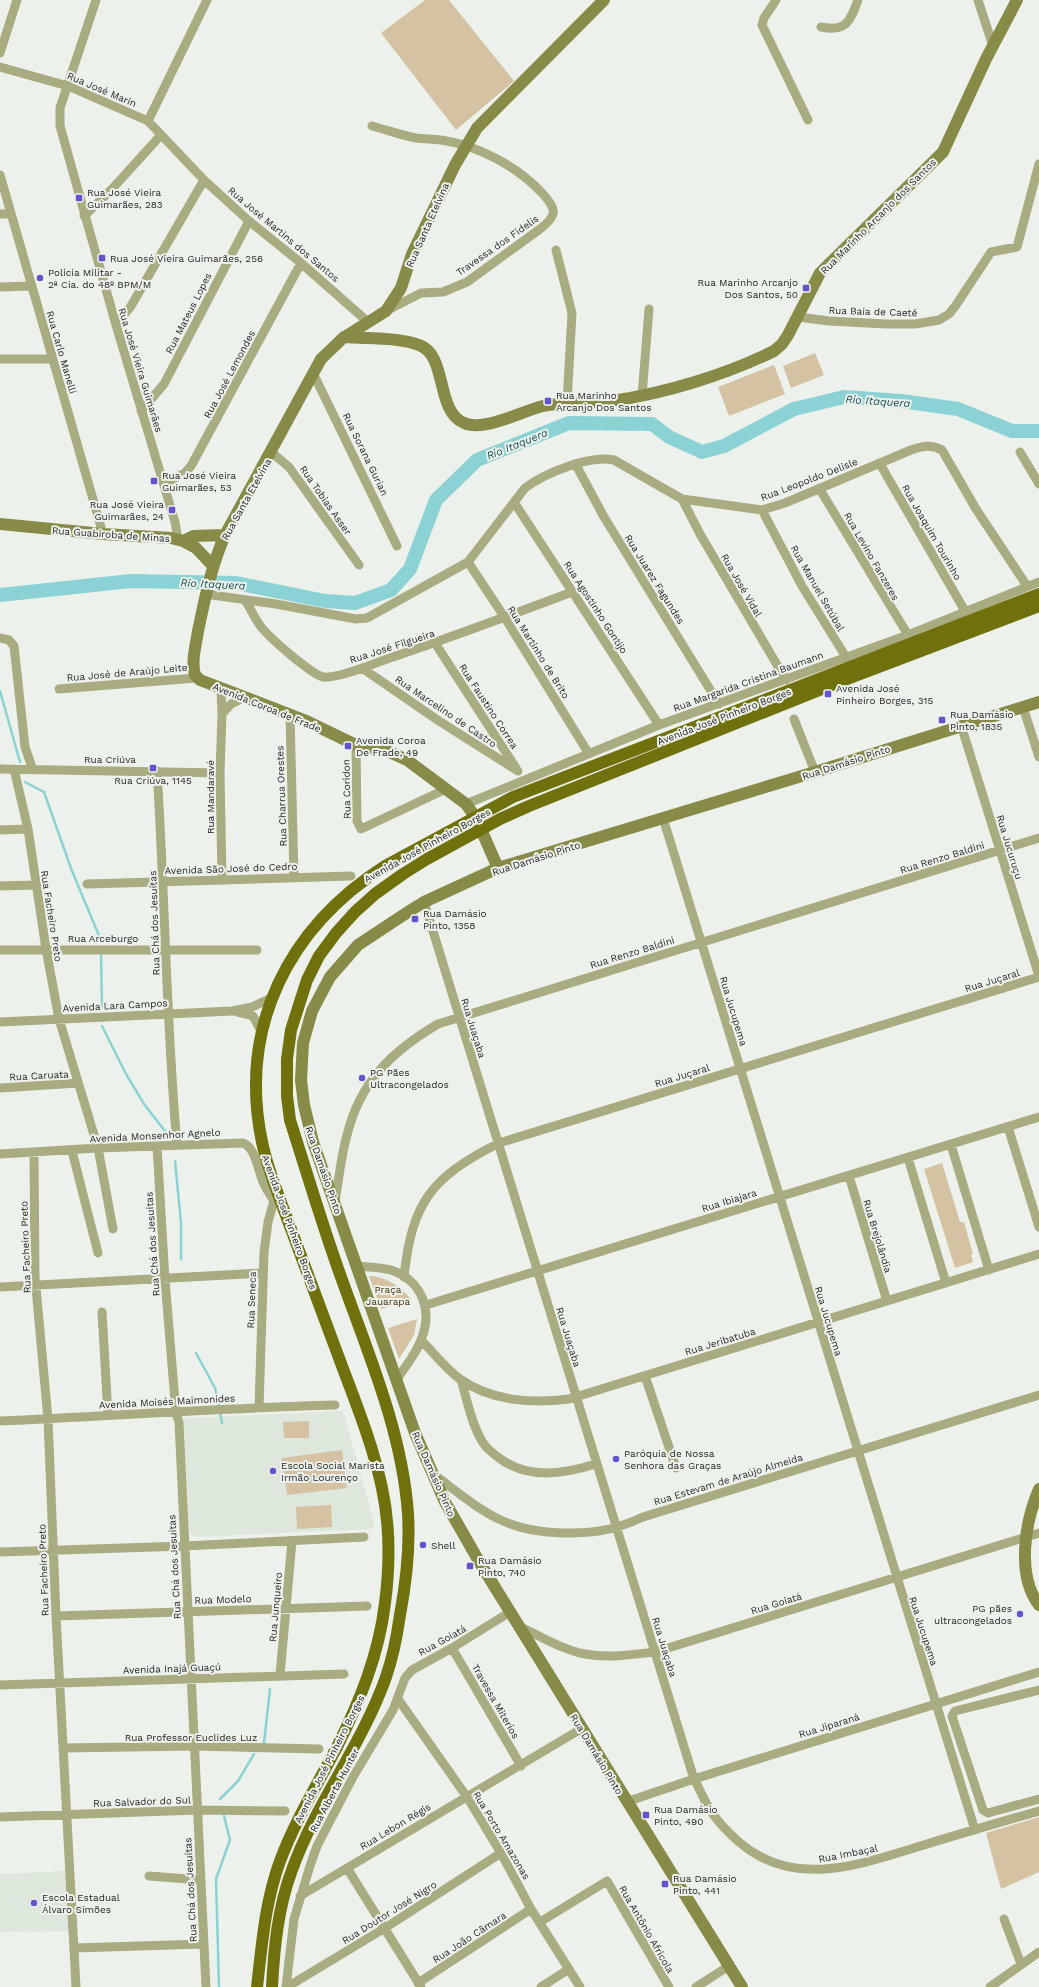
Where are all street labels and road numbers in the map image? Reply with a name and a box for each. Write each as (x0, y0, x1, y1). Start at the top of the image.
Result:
street label: Rua José Marin (65, 70, 138, 109)
street label: Rua Marinho Arcanjo dos Santos (818, 156, 938, 276)
street label: Rua Santa Etelvina (404, 181, 451, 269)
street label: Rua José Martins dos Santos (226, 185, 341, 284)
street label: Travessa dos Fidelis (454, 213, 541, 278)
street label: Rua Mateus Lopes (163, 271, 214, 356)
street label: Rua Baia de Caeté (828, 304, 918, 319)
street label: Rua José Vieira Guimarães (116, 307, 165, 434)
street label: Rua Carlo Manelli (44, 310, 79, 395)
street label: Rua José Lemondes (202, 328, 257, 420)
street label: Rua Sorana Gurian (341, 411, 390, 497)
street label: Rua Santa Etelvina (219, 456, 274, 542)
street label: Rua Leopoldo Delisle (759, 456, 859, 503)
street label: Rua Tobias Asser (298, 464, 354, 537)
street label: Rua Joaquim Tourinho (900, 482, 963, 582)
street label: Rua Levino Fanzeres (842, 510, 901, 602)
street label: Rua Guabiroba de Minas (52, 525, 170, 544)
street label: Rua Juarez Fagundes (623, 533, 687, 626)
street label: Rua Manuel Setúbal (788, 543, 847, 633)
street label: Rua José Vidal (719, 552, 764, 619)
street label: Rua Agostinho Gontijo (562, 559, 630, 655)
street label: Rua Martinho de Brito (506, 604, 572, 701)
street label: Rua José Filgueira (348, 627, 436, 665)
street label: Rua Margarida Cristina Baumann (672, 649, 825, 714)
street label: Rua José de Araújo Leite (66, 662, 188, 683)
street label: Rua Faustino Correa (457, 662, 520, 751)
street label: Rua Marcelino de Castro (393, 673, 498, 749)
street label: Avenida Coroa de Frade (211, 681, 323, 734)
street label: Avenida José Pinheiro Borges (656, 686, 793, 747)
street label: Rua Damásio Pinto (801, 743, 892, 782)
street label: Rua Charrua Orestes (274, 745, 289, 847)
street label: Rua Criúva (84, 754, 136, 765)
street label: Rua Coridon (340, 759, 353, 819)
street label: Rua Mandaravé (205, 760, 216, 834)
street label: Avenida José Pinheiro Borges (362, 806, 492, 885)
street label: Rua Jucuruçu (994, 814, 1025, 881)
street label: Rua Damásio Pinto (491, 839, 582, 878)
street label: Rua Renzo Baldini (899, 839, 986, 876)
street label: Avenida São José do Cedro (164, 861, 298, 876)
street label: Rua Facheiro Preto (39, 870, 64, 962)
street label: Rua Chá dos Jesuítas (147, 870, 162, 976)
street label: Rua Arceburgo (68, 933, 138, 944)
street label: Rua Renzo Baldini (589, 934, 676, 971)
street label: Rua Juçaral (963, 967, 1021, 994)
street label: Rua Jucupema (718, 975, 749, 1048)
street label: Avenida Lara Campos (62, 997, 168, 1014)
street label: Rua Juaçaba (459, 997, 488, 1060)
street label: Rua Juçaral (653, 1062, 711, 1089)
street label: Rua Caruata (9, 1068, 69, 1083)
street label: Rua Damásio Pinto (303, 1125, 344, 1215)
street label: Avenida Monsenhor Agnelo (89, 1127, 221, 1144)
street label: Avenida José Pinheiro Borges (260, 1153, 319, 1291)
street label: Rua Ibiajara (700, 1187, 758, 1214)
street label: Rua Chá dos Jesuítas (143, 1191, 162, 1297)
street label: Rua Brejolândia (861, 1198, 894, 1274)
street label: Rua Facheiro Preto (18, 1201, 33, 1293)
street label: Rua Seneca (245, 1271, 258, 1329)
street label: Rua Jucupema (813, 1285, 844, 1358)
street label: Rua Juaçaba (554, 1306, 583, 1369)
street label: Rua Jeribatuba (683, 1325, 757, 1357)
street label: Avenida Moisés Maimonides (99, 1392, 235, 1411)
street label: Rua Damásio Pinto (410, 1430, 457, 1518)
street label: Rua Estevam de Araújo Almeida (652, 1451, 804, 1507)
street label: Rua Chá dos Jesuítas (166, 1514, 183, 1620)
street label: Rua Facheiro Preto (36, 1524, 51, 1616)
street label: Rua Junqueiro (267, 1572, 284, 1642)
street label: Rua Goiatá (749, 1590, 803, 1616)
street label: Rua Modelo (194, 1593, 252, 1606)
street label: Rua Jucupema (907, 1595, 940, 1667)
street label: Rua Juaçaba (650, 1616, 679, 1679)
street label: Rua Goiatá (417, 1623, 468, 1658)
street label: Avenida Inajá Guaçú (123, 1661, 221, 1676)
street label: Travessa Miterios (470, 1662, 521, 1741)
street label: Avenida José Pinheiro Borges (292, 1693, 367, 1825)
street label: Rua Jiparaná (797, 1711, 861, 1740)
street label: Rua Damásio Pinto (568, 1712, 625, 1797)
street label: Rua Professor Euclides Luz (125, 1732, 257, 1743)
street label: Rua Alberta Hunter (308, 1746, 361, 1834)
street label: Rua Porto Amazonas (471, 1789, 532, 1881)
street label: Rua Salvador do Sul (93, 1794, 191, 1809)
street label: Rua Lebon Régis (358, 1801, 433, 1852)
street label: Rua Chá dos Jesuítas (182, 1837, 199, 1943)
street label: Rua Imbaçal (817, 1842, 879, 1865)
street label: Rua Doutor José Nigro (340, 1879, 439, 1946)
street label: Rua Antônio Africola (617, 1884, 676, 1975)
street label: Rua João Câmara (431, 1909, 508, 1965)

